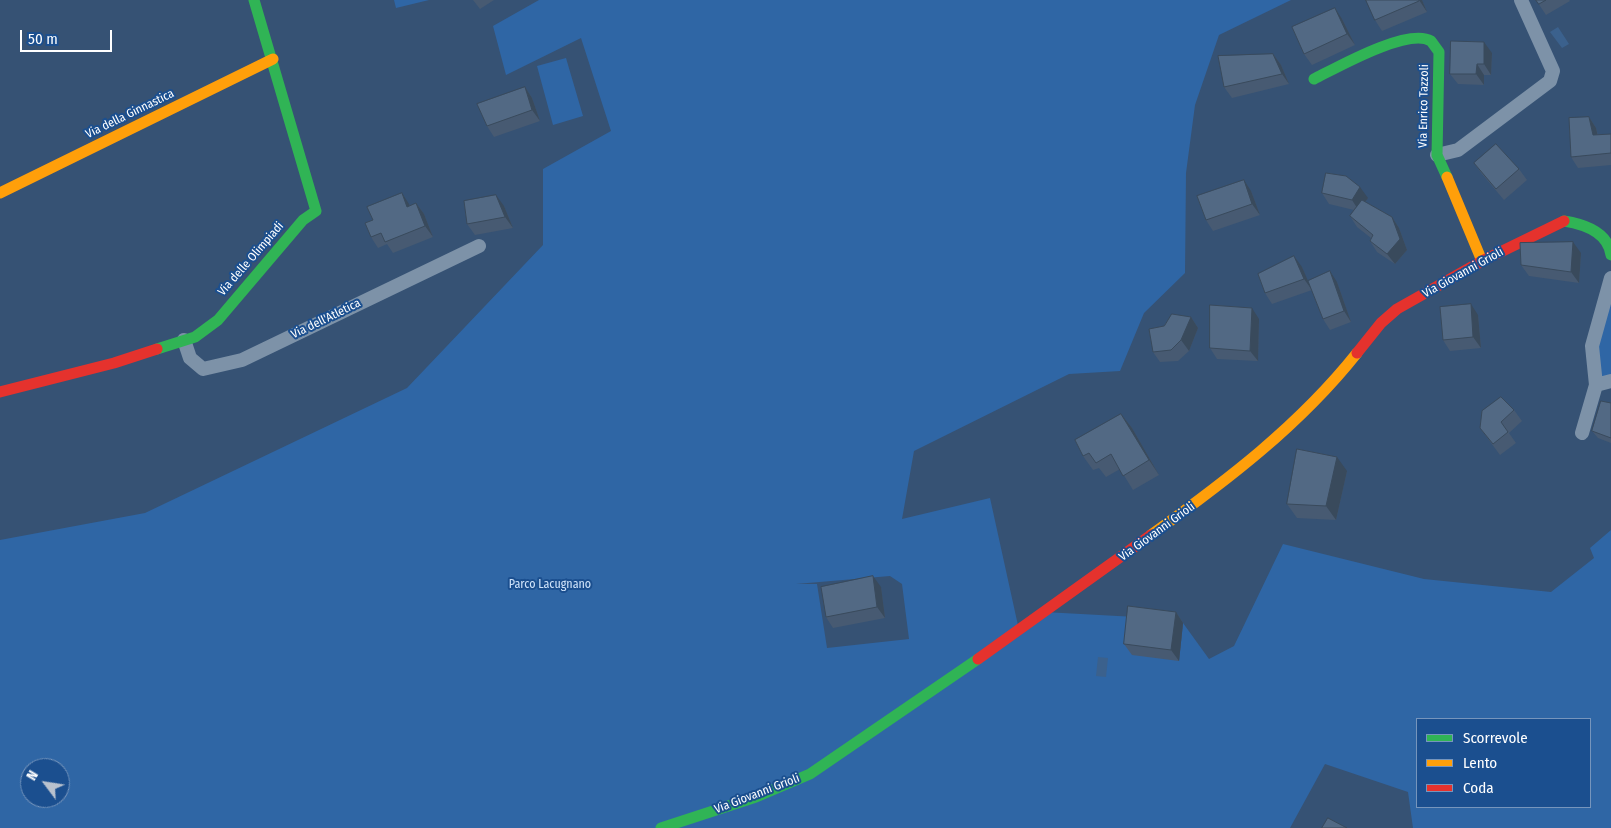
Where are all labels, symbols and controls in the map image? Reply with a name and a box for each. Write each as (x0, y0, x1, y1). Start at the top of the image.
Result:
scale bar (22, 20, 115, 52)
text: 50 m (28, 30, 58, 48)
street label: Via Enrico Tazzoli (1416, 64, 1432, 148)
street label: Via della Ginnastica (83, 86, 177, 142)
street label: Via delle Olimpiadi (215, 219, 287, 299)
street label: Via Giovanni Grioli (1420, 245, 1506, 301)
street label: Via dell'Atletica (289, 296, 363, 342)
street label: Via Giovanni Grioli (1116, 500, 1198, 564)
park label: Parco Lacugnano (509, 578, 591, 592)
legend (1416, 718, 1591, 808)
text: Scorrevole (1463, 729, 1528, 747)
text: Lento (1463, 754, 1497, 772)
north arrow (20, 758, 70, 808)
text: N (23, 768, 42, 784)
street label: Via Giovanni Grioli (712, 771, 802, 817)
text: Coda (1463, 779, 1494, 797)

